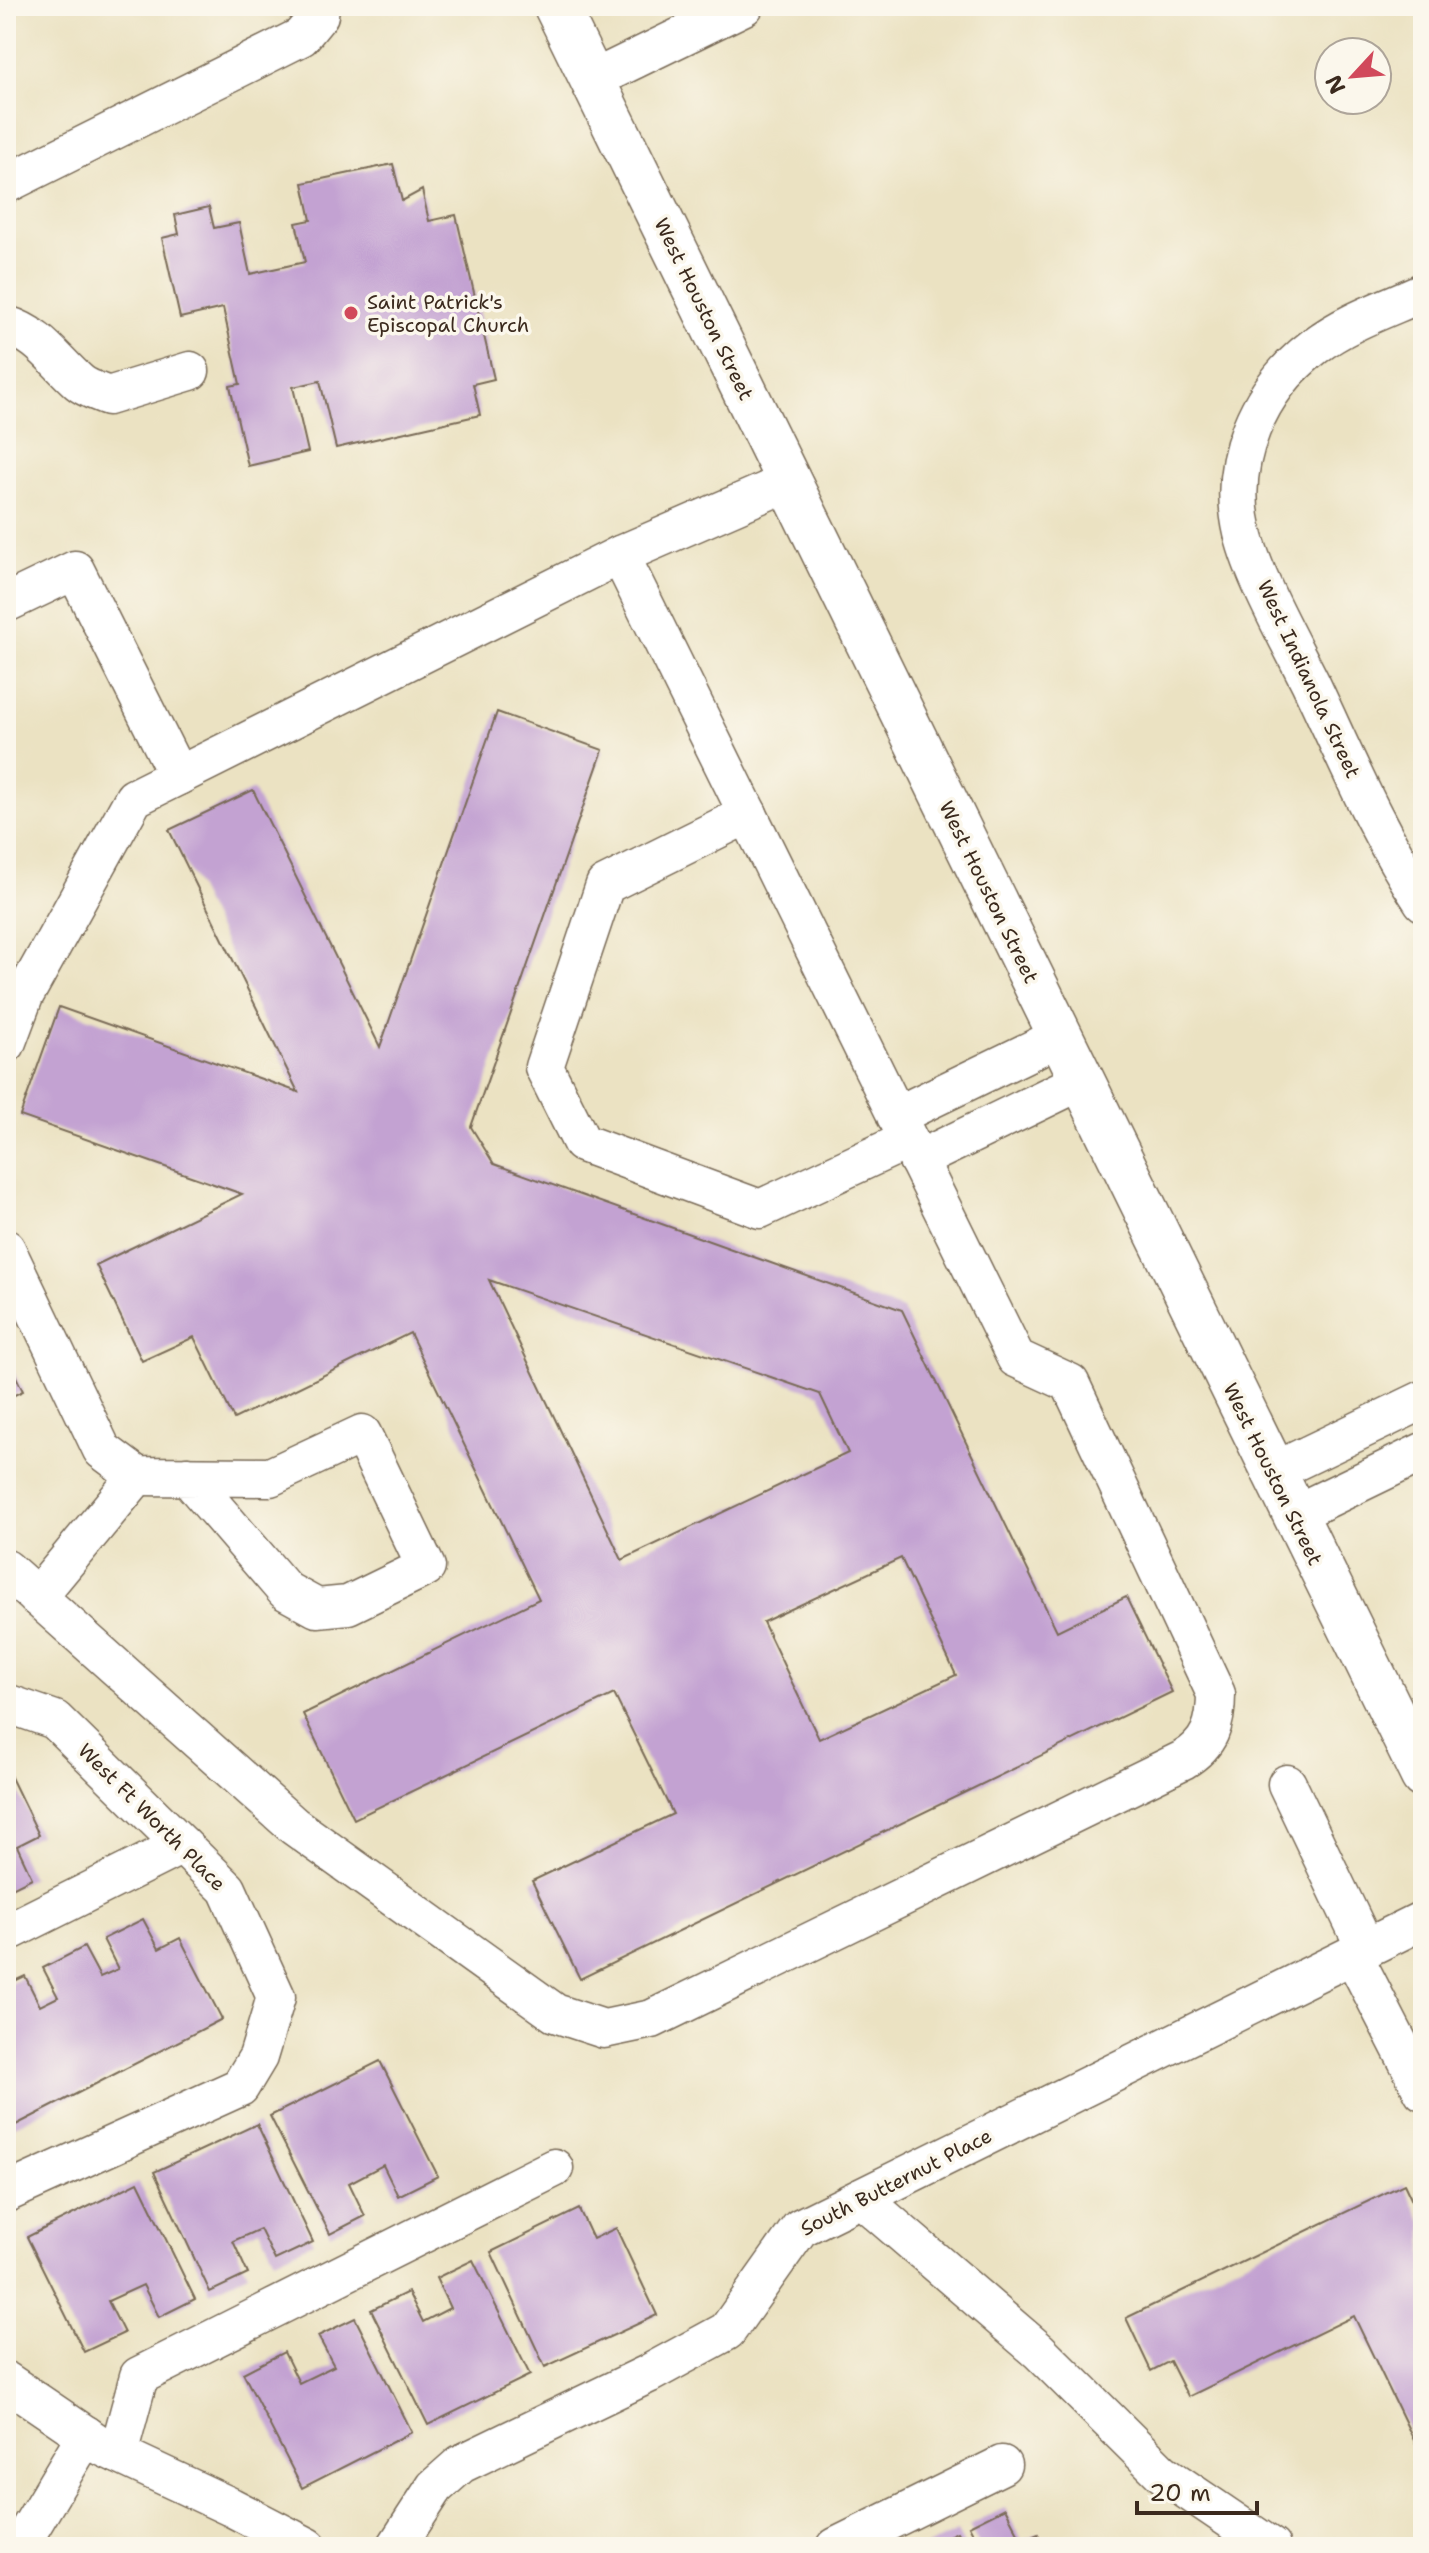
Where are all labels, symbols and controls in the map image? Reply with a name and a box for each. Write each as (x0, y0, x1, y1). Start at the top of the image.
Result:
north arrow (1313, 36, 1393, 116)
text: N (1319, 70, 1352, 99)
street label: West Houston Street (648, 213, 760, 405)
place label: Saint Patrick's Episcopal Church (367, 289, 529, 338)
marker: Saint Patrick's Episcopal Church (342, 304, 360, 322)
street label: West Indianola Street (1252, 576, 1366, 782)
street label: West Houston Street (933, 796, 1045, 988)
street label: West Houston Street (1217, 1378, 1329, 1570)
street label: West Ft Worth Place (73, 1738, 231, 1896)
street label: South Butternut Place (796, 2122, 996, 2242)
scale bar (1137, 2465, 1257, 2515)
text: 20 m (1149, 2477, 1211, 2509)

